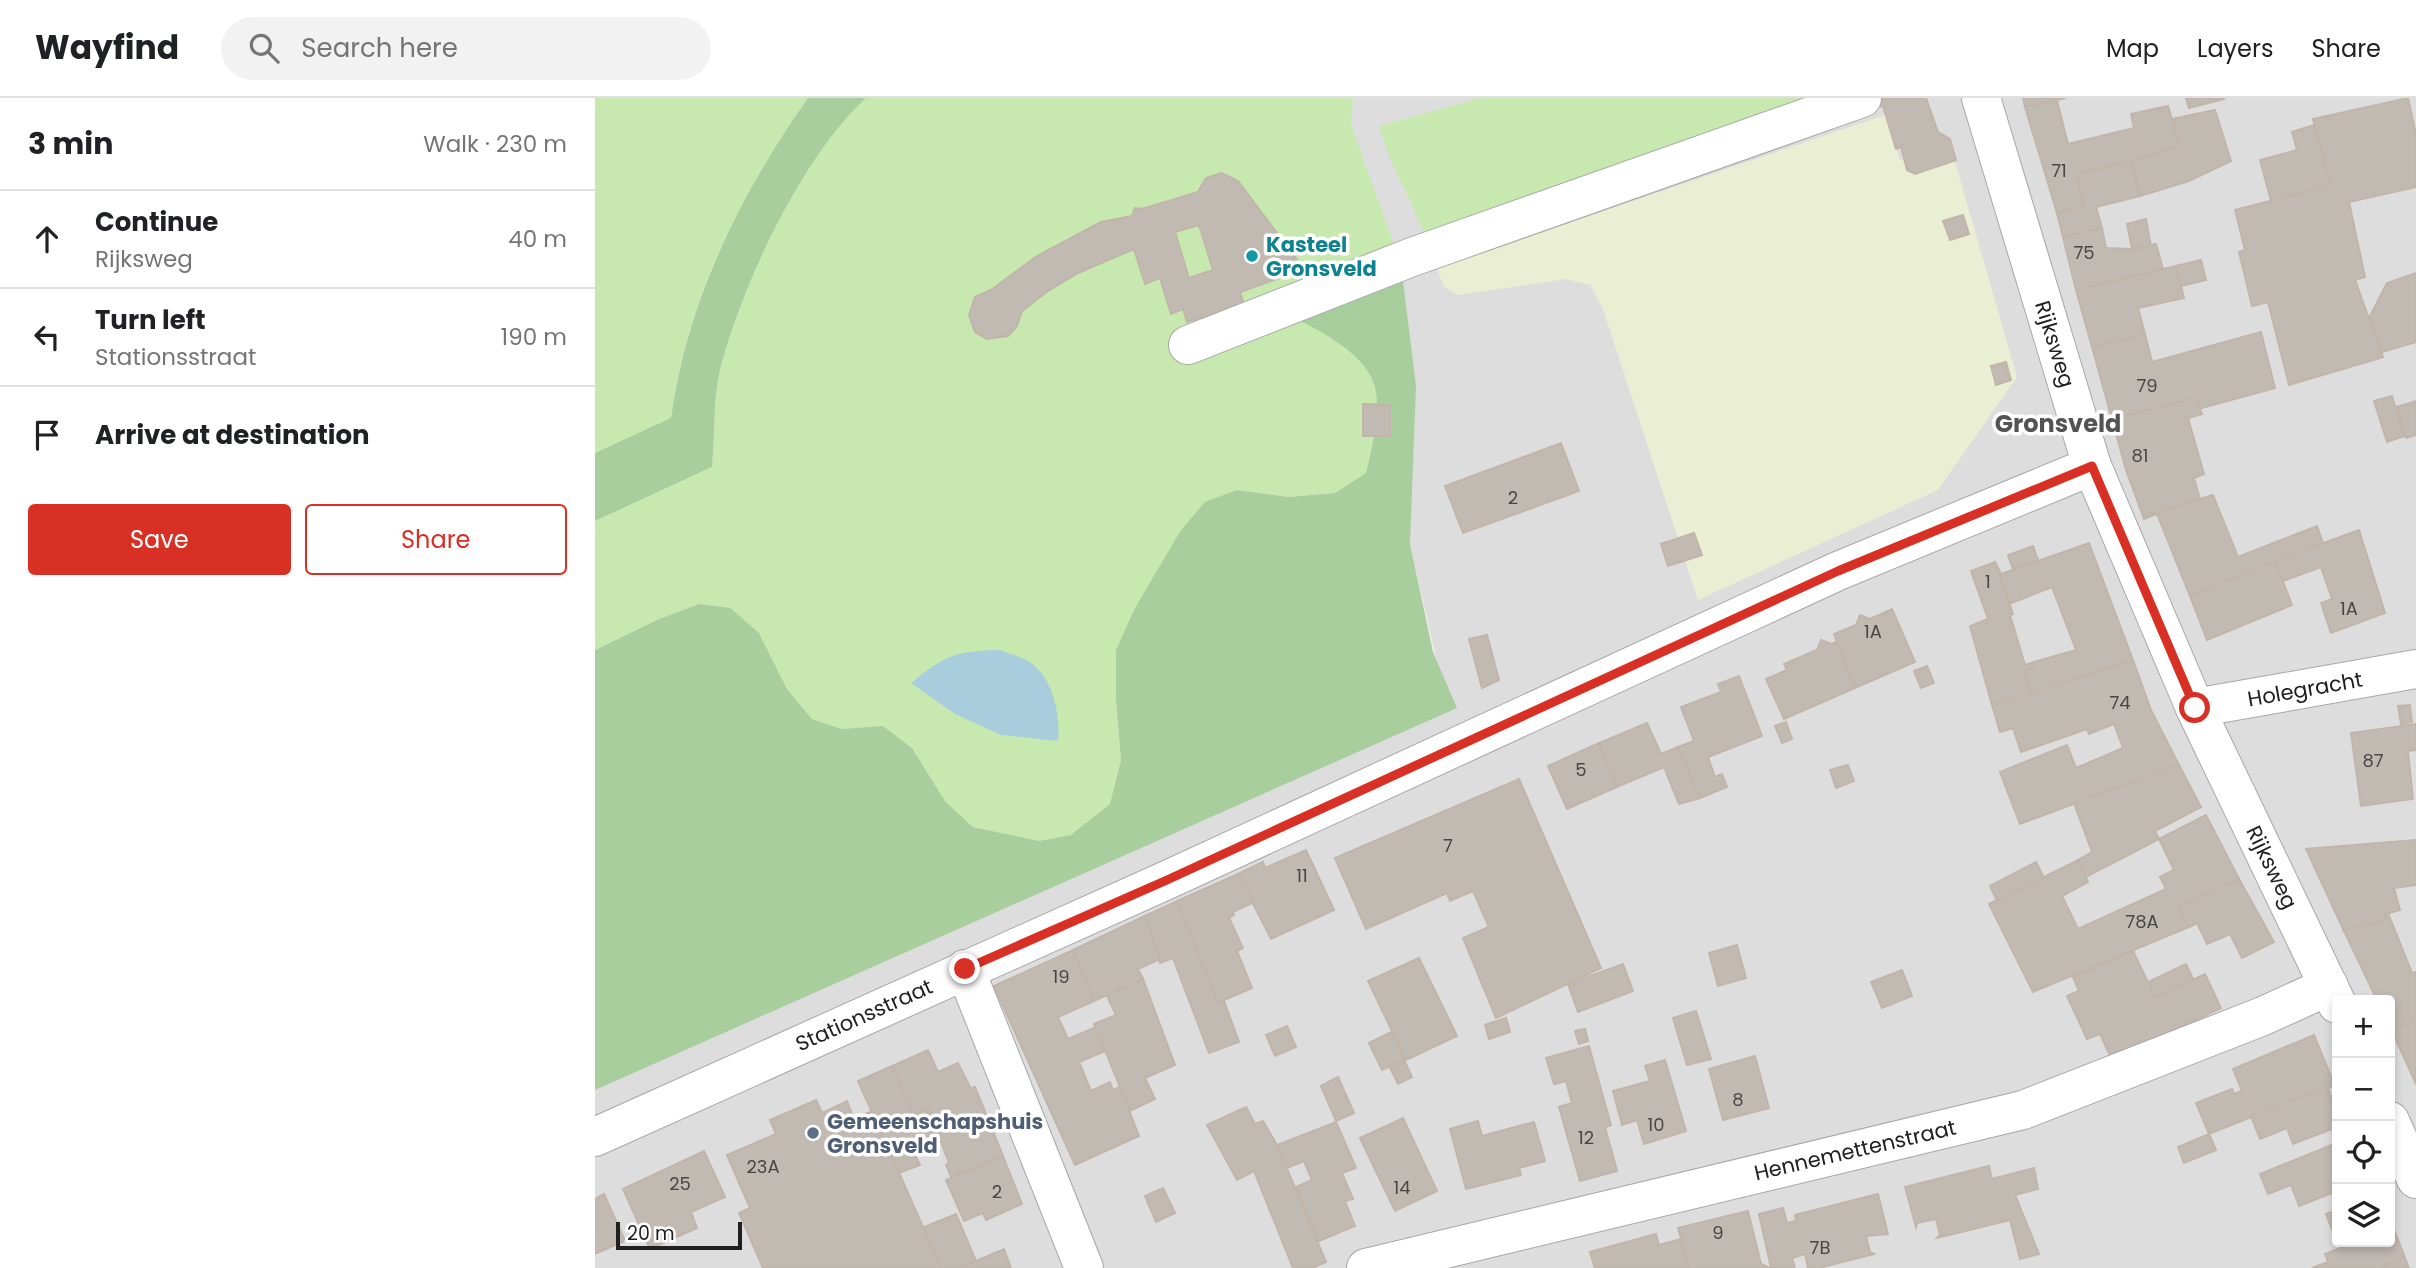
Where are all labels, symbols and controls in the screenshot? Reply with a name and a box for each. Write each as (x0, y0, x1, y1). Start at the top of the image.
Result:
search box (221, 17, 711, 80)
text: Wayfind (35, 24, 179, 71)
icon: search (245, 29, 283, 67)
text: Search here (301, 30, 458, 66)
text: Map (2106, 32, 2159, 65)
text: Layers (2197, 32, 2273, 65)
text: Share (2311, 32, 2381, 65)
text: 3 min (28, 122, 113, 165)
text: Walk · 230 m (423, 128, 567, 160)
house number: 71 (2051, 158, 2067, 183)
text: Continue (95, 204, 218, 240)
icon: ahead (28, 220, 66, 258)
text: 40 m (508, 223, 567, 255)
place label: Kasteel Gronsveld (1266, 230, 1377, 283)
house number: 75 (2073, 240, 2095, 265)
text: Rijksweg (95, 243, 193, 275)
marker: Kasteel Gronsveld (1244, 248, 1260, 264)
street label: Rijksweg (2028, 297, 2082, 391)
text: Turn left (95, 302, 206, 338)
icon: left (28, 318, 66, 356)
text: 190 m (501, 321, 567, 353)
text: Stationsstraat (95, 341, 256, 373)
house number: 79 (2136, 373, 2158, 398)
district label: Gronsveld (1995, 407, 2121, 440)
icon: arrive (28, 416, 66, 454)
text: Arrive at destination (95, 417, 370, 453)
house number: 81 (2131, 443, 2149, 468)
house number: 2 (1508, 485, 1518, 510)
button: Save (28, 504, 291, 575)
button: Share (305, 504, 567, 575)
house number: 1 (1985, 569, 1991, 594)
house number: 1A (2340, 596, 2358, 621)
house number: 1A (1864, 619, 1882, 644)
street label: Holegracht (2245, 665, 2365, 713)
house number: 74 (2109, 690, 2131, 715)
route start (2179, 692, 2210, 723)
house number: 87 (2362, 748, 2384, 773)
house number: 5 (1575, 757, 1587, 782)
street label: Rijksweg (2239, 820, 2305, 914)
house number: 7 (1443, 833, 1453, 858)
house number: 11 (1296, 863, 1308, 888)
house number: 78A (2125, 909, 2159, 934)
route end (949, 953, 980, 984)
house number: 19 (1052, 964, 1070, 989)
street label: Stationsstraat (791, 972, 937, 1058)
map controls (2332, 995, 2395, 1247)
button: + (2332, 995, 2395, 1058)
button: − (2332, 1058, 2395, 1121)
house number: 8 (1732, 1087, 1744, 1112)
place label: Gemeenschapshuis Gronsveld (827, 1107, 1043, 1160)
house number: 10 (1647, 1112, 1665, 1137)
street label: Hennemettenstraat (1751, 1113, 1959, 1187)
button: locate (2332, 1121, 2395, 1184)
marker: Gemeenschapshuis Gronsveld (805, 1125, 821, 1141)
house number: 12 (1578, 1125, 1594, 1150)
house number: 23A (746, 1154, 780, 1179)
house number: 25 (669, 1171, 691, 1196)
house number: 14 (1393, 1175, 1411, 1200)
house number: 2 (992, 1179, 1002, 1204)
button: layers (2332, 1184, 2395, 1247)
scale bar (616, 1219, 742, 1251)
text: 20 m (627, 1220, 675, 1247)
house number: 9 (1712, 1220, 1724, 1245)
house number: 7B (1810, 1235, 1830, 1260)

